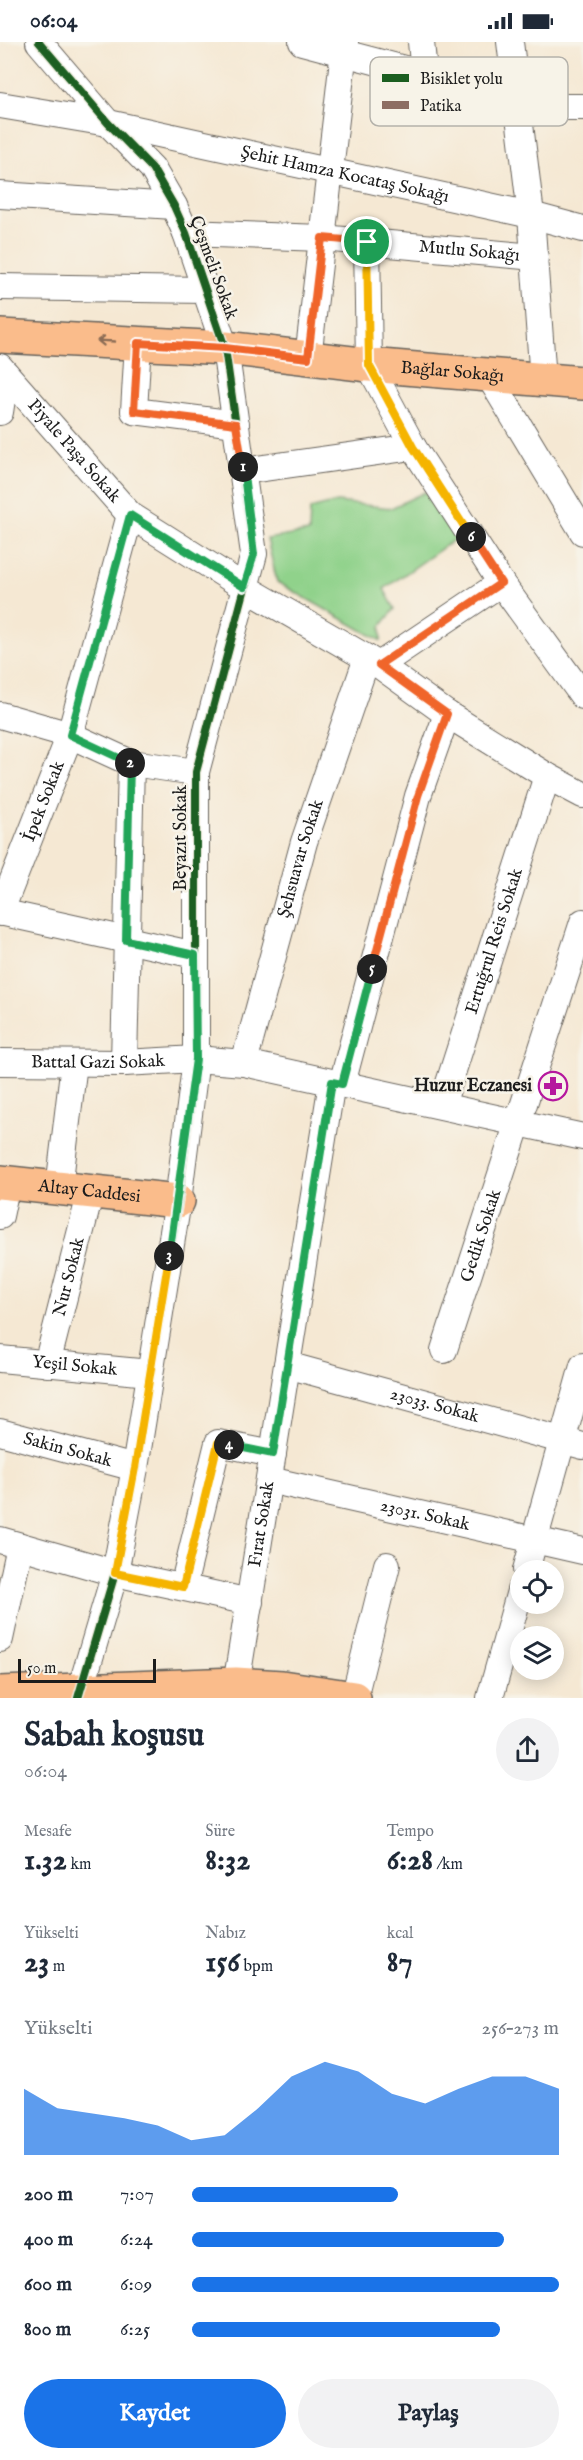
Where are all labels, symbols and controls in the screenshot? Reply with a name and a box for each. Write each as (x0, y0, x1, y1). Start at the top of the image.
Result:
text: 06:04 (30, 7, 77, 35)
legend (370, 57, 568, 126)
text: Bisiklet yolu (420, 70, 503, 90)
text: Patika (420, 97, 461, 117)
street label: Şehit Hamza Kocataş Sokağı (239, 141, 451, 208)
street label: Çeşmeli Sokak (184, 213, 243, 324)
pin (341, 216, 392, 267)
icon: arrive (350, 225, 383, 258)
street label: Mutlu Sokağı (418, 235, 521, 267)
one-way arrow (97, 336, 117, 347)
street label: Bağlar Sokağı (400, 356, 505, 388)
street label: Piyale Paşa Sokak (22, 394, 126, 508)
pin: 1 (228, 452, 258, 482)
text: 1 (240, 457, 246, 477)
pin: 6 (456, 522, 486, 552)
text: 6 (468, 527, 474, 547)
pin: 2 (115, 748, 145, 778)
text: 2 (126, 753, 134, 773)
street label: İpek Sokak (17, 757, 70, 845)
street label: Beyazıt Sokak (170, 785, 193, 891)
street label: Şehsuavar Sokak (272, 796, 329, 921)
street label: Ertuğrul Reis Sokak (460, 865, 528, 1017)
pin: 5 (357, 954, 387, 984)
text: 5 (369, 959, 375, 979)
street label: Battal Gazi Sokak (31, 1049, 166, 1075)
pharmacy icon: Huzur Eczanesi (537, 1070, 569, 1102)
place label: Huzur Eczanesi (414, 1075, 532, 1098)
street label: Altay Caddesi (36, 1175, 142, 1208)
street label: Gedik Sokak (455, 1186, 507, 1285)
street label: Nur Sokak (48, 1234, 90, 1319)
pin: 3 (154, 1241, 184, 1271)
text: 3 (166, 1246, 172, 1266)
street label: Yeşil Sokak (31, 1351, 119, 1381)
street label: 23033. Sokak (388, 1382, 482, 1429)
street label: Sakin Sokak (21, 1427, 115, 1473)
pin: 4 (214, 1430, 244, 1460)
text: 4 (225, 1435, 233, 1455)
street label: Fırat Sokak (243, 1479, 280, 1569)
street label: 23031. Sokak (378, 1494, 472, 1537)
map controls (510, 1560, 564, 1680)
button: locate (510, 1560, 564, 1614)
button: layers (510, 1626, 564, 1680)
scale bar (18, 1656, 156, 1684)
text: 50 m (27, 1659, 56, 1679)
text: Sabah koşusu (24, 1715, 204, 1757)
button: share (496, 1718, 559, 1781)
text: 06:04 (24, 1759, 67, 1784)
text: Mesafe (24, 1822, 72, 1842)
text: Süre (205, 1822, 235, 1842)
text: Tempo (387, 1822, 434, 1842)
text: 1.32 (24, 1842, 67, 1880)
text: 8:32 (205, 1842, 250, 1880)
text: 6:28 (387, 1842, 433, 1880)
text: km (67, 1855, 91, 1875)
text: /km (433, 1855, 463, 1875)
text: Yükselti (24, 1924, 79, 1944)
text: Nabız (205, 1924, 246, 1944)
text: kcal (387, 1924, 413, 1944)
text: 23 (24, 1944, 49, 1982)
text: 156 (205, 1944, 240, 1982)
text: 87 (387, 1944, 412, 1982)
text: m (49, 1957, 65, 1977)
text: bpm (240, 1957, 273, 1977)
text: Yükselti (24, 2016, 93, 2041)
text: 256–273 m (482, 2016, 559, 2041)
text: 200 m (24, 2182, 73, 2207)
text: 7:07 (120, 2182, 154, 2207)
text: 400 m (24, 2227, 73, 2252)
text: 6:24 (120, 2227, 153, 2252)
text: 600 m (24, 2272, 72, 2297)
text: 6:09 (120, 2272, 152, 2297)
text: 800 m (24, 2317, 71, 2342)
text: 6:25 (120, 2317, 150, 2342)
button: Kaydet (24, 2379, 286, 2448)
button: Paylaş (298, 2379, 559, 2448)

